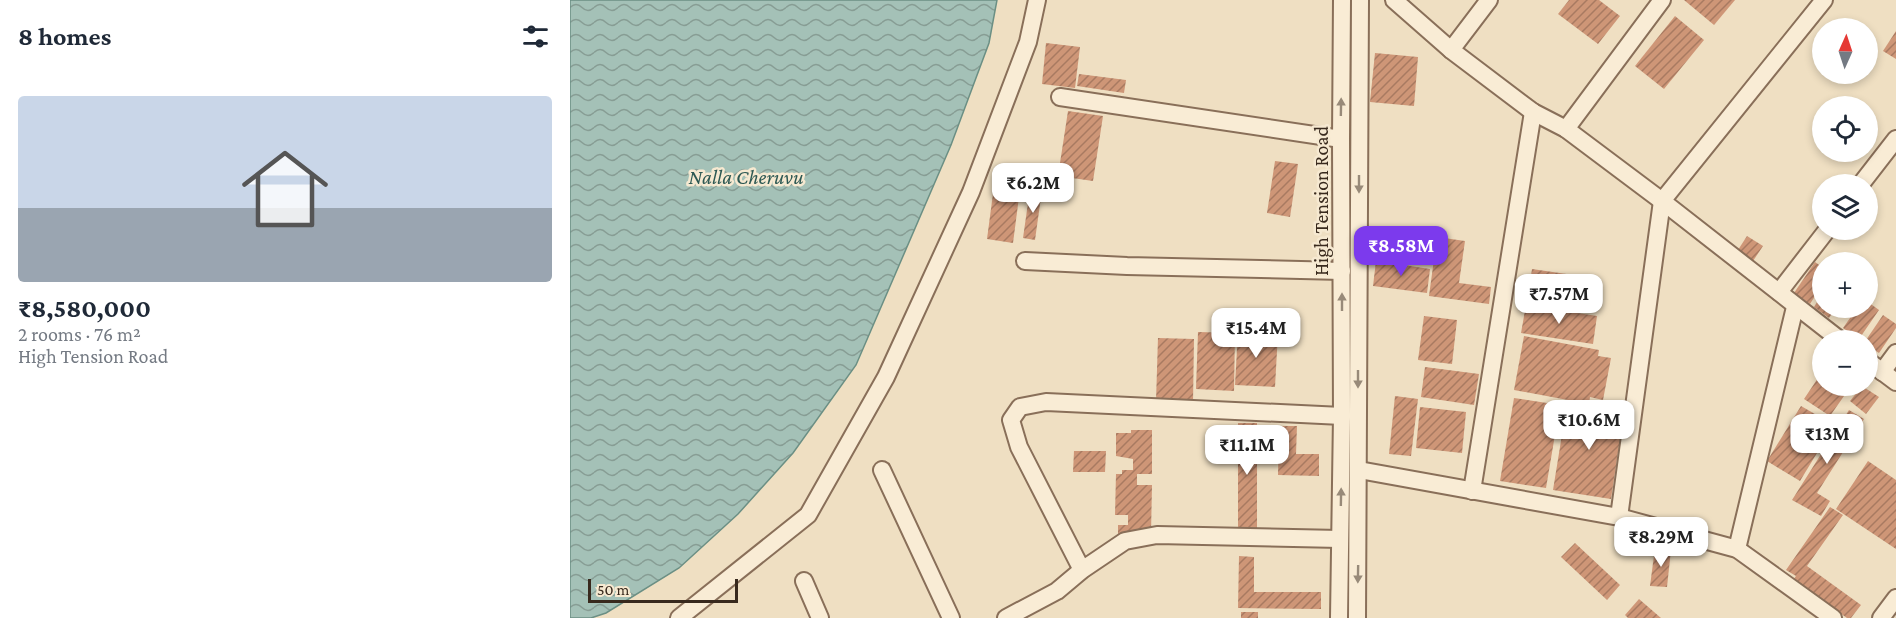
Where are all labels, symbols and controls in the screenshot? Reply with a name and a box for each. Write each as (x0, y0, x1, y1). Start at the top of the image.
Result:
north arrow (1812, 18, 1878, 84)
map controls (1812, 18, 1878, 396)
icon: filters (519, 20, 552, 53)
text: 8 homes (18, 22, 111, 51)
button: locate (1812, 96, 1878, 162)
one-way arrow (1336, 97, 1346, 116)
street label: High Tension Road (1310, 125, 1333, 276)
icon: home (231, 135, 339, 243)
pin: ₹6.2M (991, 163, 1075, 214)
water label: Nalla Cheruvu (688, 165, 804, 189)
text: ₹6.2M (1006, 171, 1060, 193)
button: layers (1812, 174, 1878, 240)
one-way arrow (1354, 175, 1363, 194)
pin: ₹8.58M (1352, 226, 1450, 277)
text: ₹8.58M (1368, 234, 1434, 256)
button: + (1812, 252, 1878, 318)
pin: ₹7.57M (1510, 274, 1608, 325)
text: ₹7.57M (1529, 282, 1589, 304)
one-way arrow (1337, 292, 1347, 311)
text: ₹8,580,000 (18, 294, 151, 323)
pin: ₹15.4M (1207, 308, 1305, 359)
text: ₹15.4M (1225, 316, 1287, 338)
text: 2 rooms · 76 m² (18, 323, 141, 345)
button: − (1812, 330, 1878, 396)
text: High Tension Road (18, 345, 168, 367)
one-way arrow (1353, 370, 1363, 389)
pin: ₹10.6M (1540, 400, 1638, 451)
text: ₹10.6M (1557, 408, 1621, 430)
pin: ₹13M (1791, 414, 1863, 465)
text: ₹13M (1804, 422, 1850, 444)
pin: ₹11.1M (1198, 425, 1296, 476)
text: ₹11.1M (1219, 433, 1275, 455)
one-way arrow (1336, 487, 1345, 506)
pin: ₹8.29M (1612, 517, 1710, 568)
text: ₹8.29M (1628, 525, 1694, 547)
one-way arrow (1353, 565, 1363, 584)
scale bar (588, 576, 738, 604)
text: 50 m (597, 581, 629, 598)

